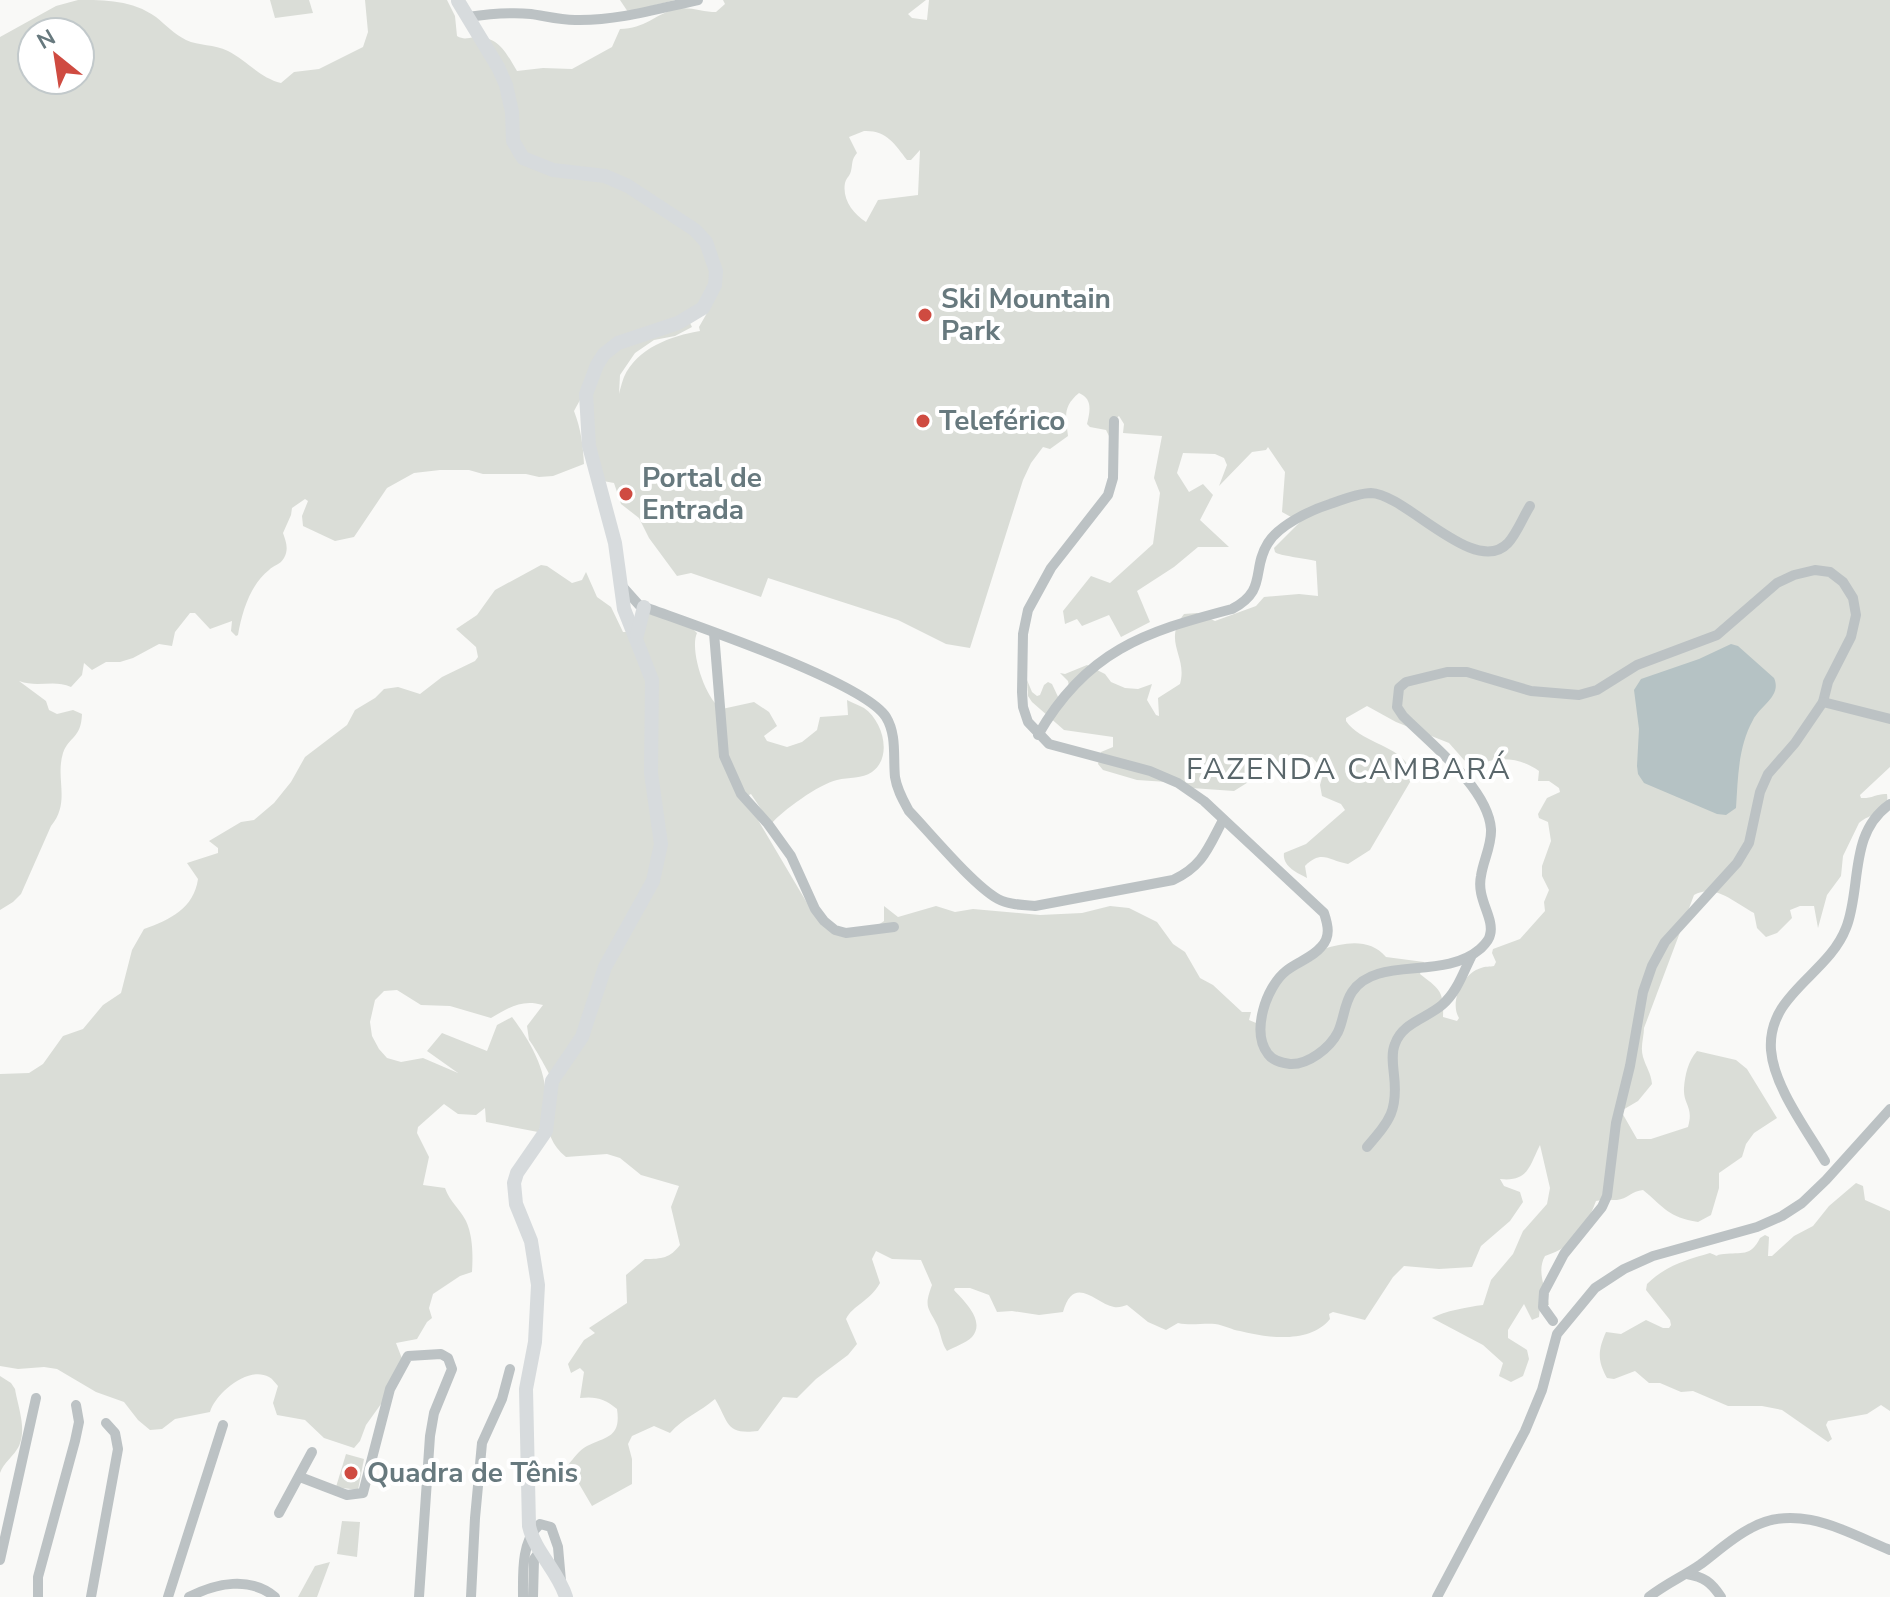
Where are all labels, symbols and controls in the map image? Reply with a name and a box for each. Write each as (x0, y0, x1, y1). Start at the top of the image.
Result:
north arrow (16, 16, 96, 96)
text: N (32, 22, 61, 57)
place label: Ski Mountain Park (941, 280, 1111, 350)
marker: Ski Mountain Park (916, 306, 934, 324)
place label: Teleférico (939, 402, 1065, 440)
marker: Teleférico (914, 412, 932, 430)
place label: Portal de Entrada (642, 459, 762, 529)
marker: Portal de Entrada (617, 485, 635, 503)
district label: FAZENDA CAMBARÁ (1186, 749, 1512, 790)
place label: Quadra de Tênis (367, 1454, 578, 1492)
marker: Quadra de Tênis (342, 1464, 360, 1482)

